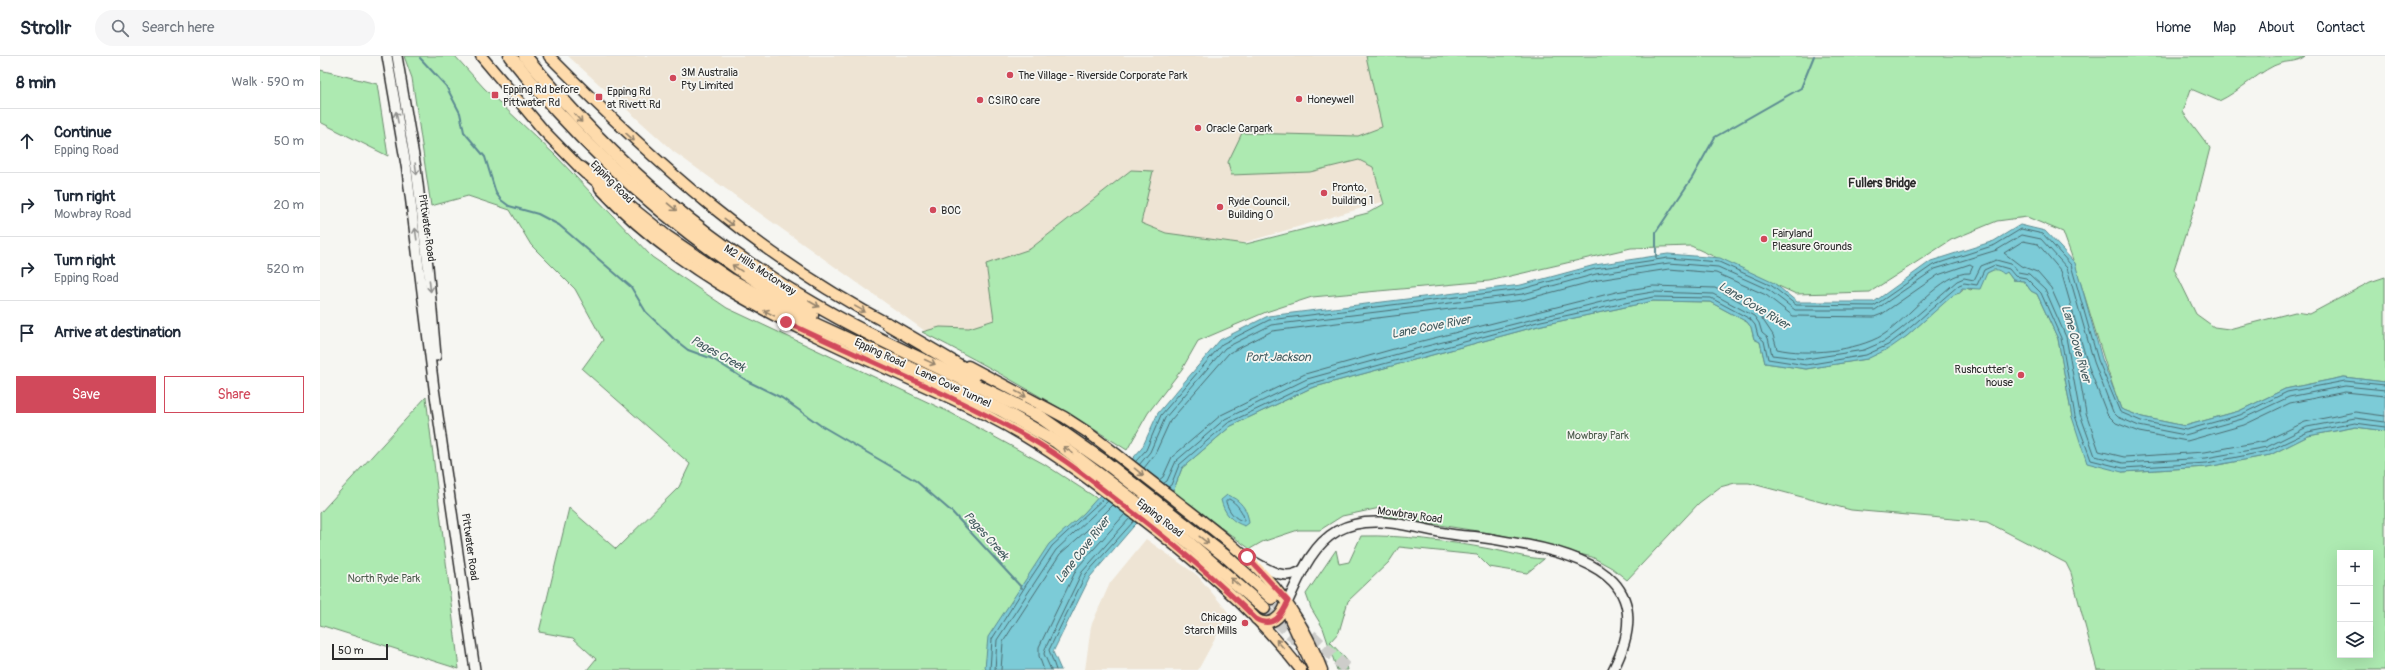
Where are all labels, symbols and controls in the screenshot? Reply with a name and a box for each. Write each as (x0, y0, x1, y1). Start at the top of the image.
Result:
search box (95, 10, 375, 46)
text: Strollr (20, 16, 71, 40)
icon: search (109, 17, 131, 39)
text: Search here (141, 18, 214, 37)
text: Home (2156, 19, 2191, 36)
text: Map (2213, 19, 2236, 36)
text: About (2258, 19, 2294, 36)
text: Contact (2316, 19, 2365, 36)
place label: 3M Australia Pty Limited (681, 66, 738, 92)
place label: The Village - Riverside Corporate Park (1018, 69, 1188, 82)
marker: The Village - Riverside Corporate Park (1005, 70, 1015, 80)
text: 8 min (16, 72, 56, 93)
marker: 3M Australia Pty Limited (668, 73, 678, 83)
text: Walk · 590 m (232, 74, 304, 90)
place label: Epping Rd before Pittwater Rd (503, 83, 579, 109)
place label: Epping Rd at Rivett Rd (607, 85, 661, 111)
marker: Epping Rd before Pittwater Rd (490, 90, 500, 100)
marker: Epping Rd at Rivett Rd (594, 92, 604, 102)
place label: Honeywell (1307, 93, 1354, 106)
place label: CSIRO care (988, 94, 1040, 107)
marker: Honeywell (1294, 94, 1304, 104)
marker: CSIRO care (975, 95, 985, 105)
one-way arrow (393, 111, 401, 124)
one-way arrow (573, 112, 582, 123)
place label: Oracle Carpark (1206, 122, 1273, 135)
text: Continue (54, 123, 112, 142)
marker: Oracle Carpark (1193, 123, 1203, 133)
icon: ahead (16, 130, 38, 152)
one-way arrow (625, 132, 635, 142)
text: 50 m (274, 133, 304, 149)
text: Epping Road (54, 142, 119, 158)
street label: Epping Road (588, 158, 636, 206)
one-way arrow (412, 162, 420, 175)
district label: Fullers Bridge (1848, 176, 1917, 191)
place label: Pronto, building 1 (1332, 181, 1373, 207)
text: Turn right (54, 187, 115, 206)
marker: Pronto, building 1 (1319, 188, 1329, 198)
street label: Pittwater Road (416, 193, 438, 263)
icon: right (16, 194, 38, 216)
place label: Ryde Council, Building 0 (1228, 195, 1290, 221)
text: 20 m (273, 197, 304, 213)
one-way arrow (667, 202, 678, 211)
marker: Ryde Council, Building 0 (1215, 202, 1225, 212)
place label: BOC (941, 204, 961, 217)
marker: BOC (928, 205, 938, 215)
text: Mowbray Road (54, 206, 131, 222)
one-way arrow (723, 217, 734, 226)
place label: Fairyland Pleasure Grounds (1772, 227, 1852, 253)
one-way arrow (412, 228, 419, 241)
marker: Fairyland Pleasure Grounds (1759, 234, 1769, 244)
street label: M2 Hills Motorway (722, 242, 799, 298)
text: Turn right (54, 251, 115, 270)
icon: right (16, 258, 38, 280)
text: 520 m (266, 261, 304, 277)
one-way arrow (731, 264, 743, 272)
text: Epping Road (54, 270, 119, 286)
one-way arrow (427, 279, 434, 292)
water label: Lane Cove River (1716, 279, 1794, 334)
one-way arrow (808, 301, 820, 309)
water label: Lane Cove River (2058, 303, 2095, 386)
one-way arrow (854, 305, 866, 313)
one-way arrow (763, 309, 775, 316)
water label: Lane Cove River (1390, 312, 1473, 342)
route end (777, 313, 795, 331)
icon: arrive (16, 322, 38, 344)
text: Arrive at destination (54, 323, 181, 342)
water label: Pages Creek (688, 333, 749, 376)
street label: Epping Road (852, 336, 908, 370)
water label: Port Jackson (1245, 350, 1312, 365)
one-way arrow (924, 359, 936, 366)
place label: Rushcutter's house (1955, 363, 2014, 389)
street label: Lane Cove Tunnel (913, 364, 993, 410)
marker: Rushcutter's house (2016, 370, 2026, 380)
button: Save (16, 376, 156, 413)
button: Share (164, 376, 304, 413)
one-way arrow (1015, 391, 1027, 398)
park label: Mowbray Park (1567, 429, 1629, 442)
one-way arrow (1063, 446, 1074, 454)
one-way arrow (1133, 467, 1144, 476)
street label: Epping Road (1134, 496, 1186, 540)
street label: Mowbray Road (1377, 504, 1443, 526)
water label: Pages Creek (960, 509, 1012, 564)
street label: Pittwater Road (459, 512, 481, 582)
water label: Lane Cove River (1052, 512, 1115, 586)
one-way arrow (1199, 536, 1210, 544)
route start (1238, 548, 1256, 566)
map controls (2337, 550, 2373, 658)
button: + (2337, 550, 2373, 586)
park label: North Ryde Park (348, 572, 421, 585)
one-way arrow (1230, 577, 1240, 586)
button: − (2337, 586, 2373, 622)
place label: Chicago Starch Mills (1184, 611, 1237, 637)
marker: Chicago Starch Mills (1240, 618, 1250, 628)
button: layers (2337, 622, 2373, 658)
one-way arrow (1275, 638, 1284, 649)
scale bar (332, 642, 388, 661)
text: 50 m (338, 644, 364, 657)

